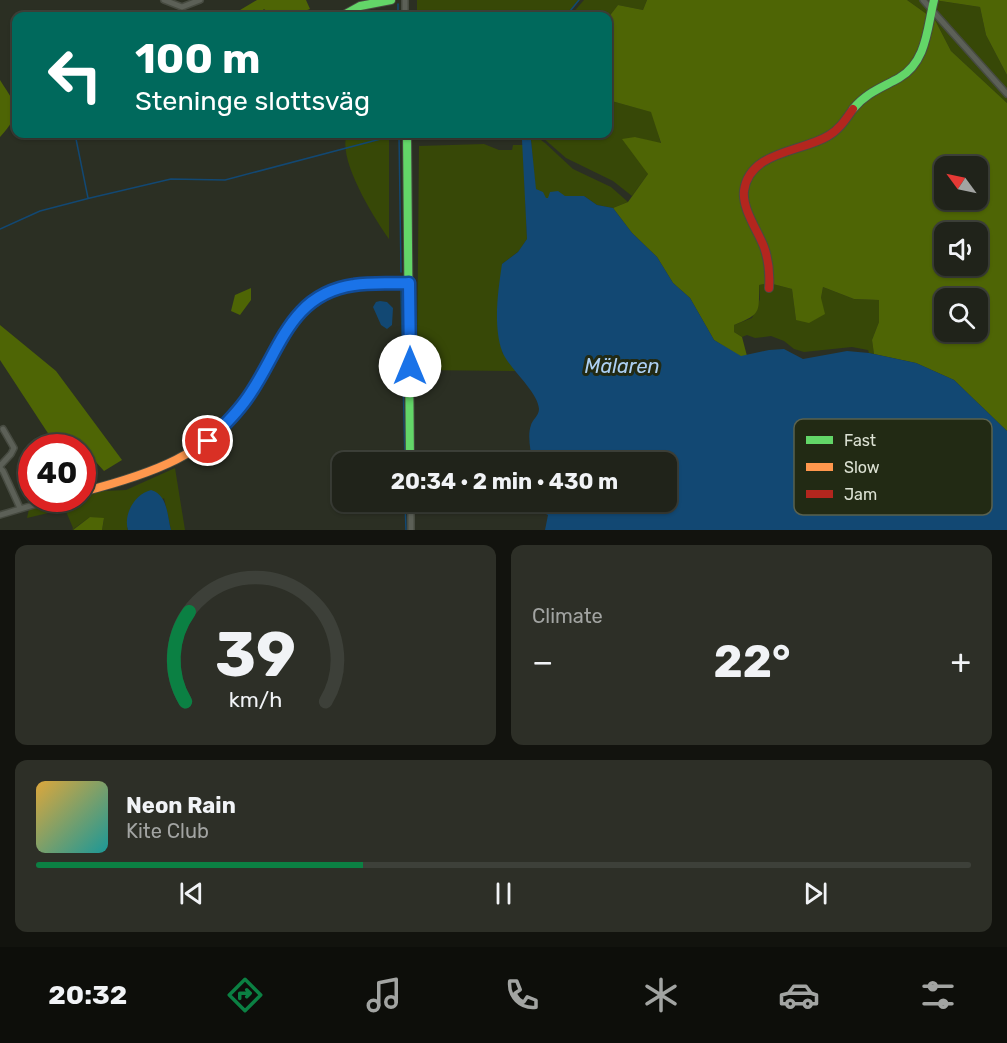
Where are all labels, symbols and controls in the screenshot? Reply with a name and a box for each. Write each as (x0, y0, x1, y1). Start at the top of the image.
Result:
text: 100 m (135, 34, 260, 84)
icon: left (36, 36, 114, 114)
text: Steninge slottsväg (135, 85, 370, 117)
north arrow (934, 156, 988, 210)
map controls (934, 156, 988, 342)
button: sound (934, 222, 988, 276)
button: search (934, 288, 988, 342)
position arrow (378, 334, 442, 398)
water label: Mälaren (584, 354, 660, 378)
pin (182, 415, 233, 466)
legend (794, 419, 992, 515)
icon: arrive (191, 424, 224, 457)
text: Fast (844, 431, 876, 450)
speed limit sign: 40 (18, 434, 96, 512)
text: Slow (844, 458, 880, 477)
text: 20:34 · 2 min · 430 m (391, 468, 618, 495)
text: Jam (844, 485, 877, 504)
text: Climate (532, 604, 603, 628)
text: 39 (215, 618, 296, 692)
text: 22° (713, 635, 790, 688)
text: − (532, 642, 553, 681)
text: + (950, 642, 971, 681)
text: km/h (229, 687, 282, 712)
text: Neon Rain (126, 792, 236, 819)
text: Kite Club (126, 819, 209, 843)
icon: previous (175, 877, 208, 910)
icon: pause (487, 877, 520, 910)
icon: next (799, 877, 832, 910)
icon: directions (224, 974, 266, 1016)
icon: music (363, 974, 405, 1016)
icon: phone (501, 974, 543, 1016)
icon: climate (640, 974, 682, 1016)
icon: car (778, 974, 820, 1016)
icon: filters (917, 974, 959, 1016)
text: 20:32 (48, 979, 127, 1011)

